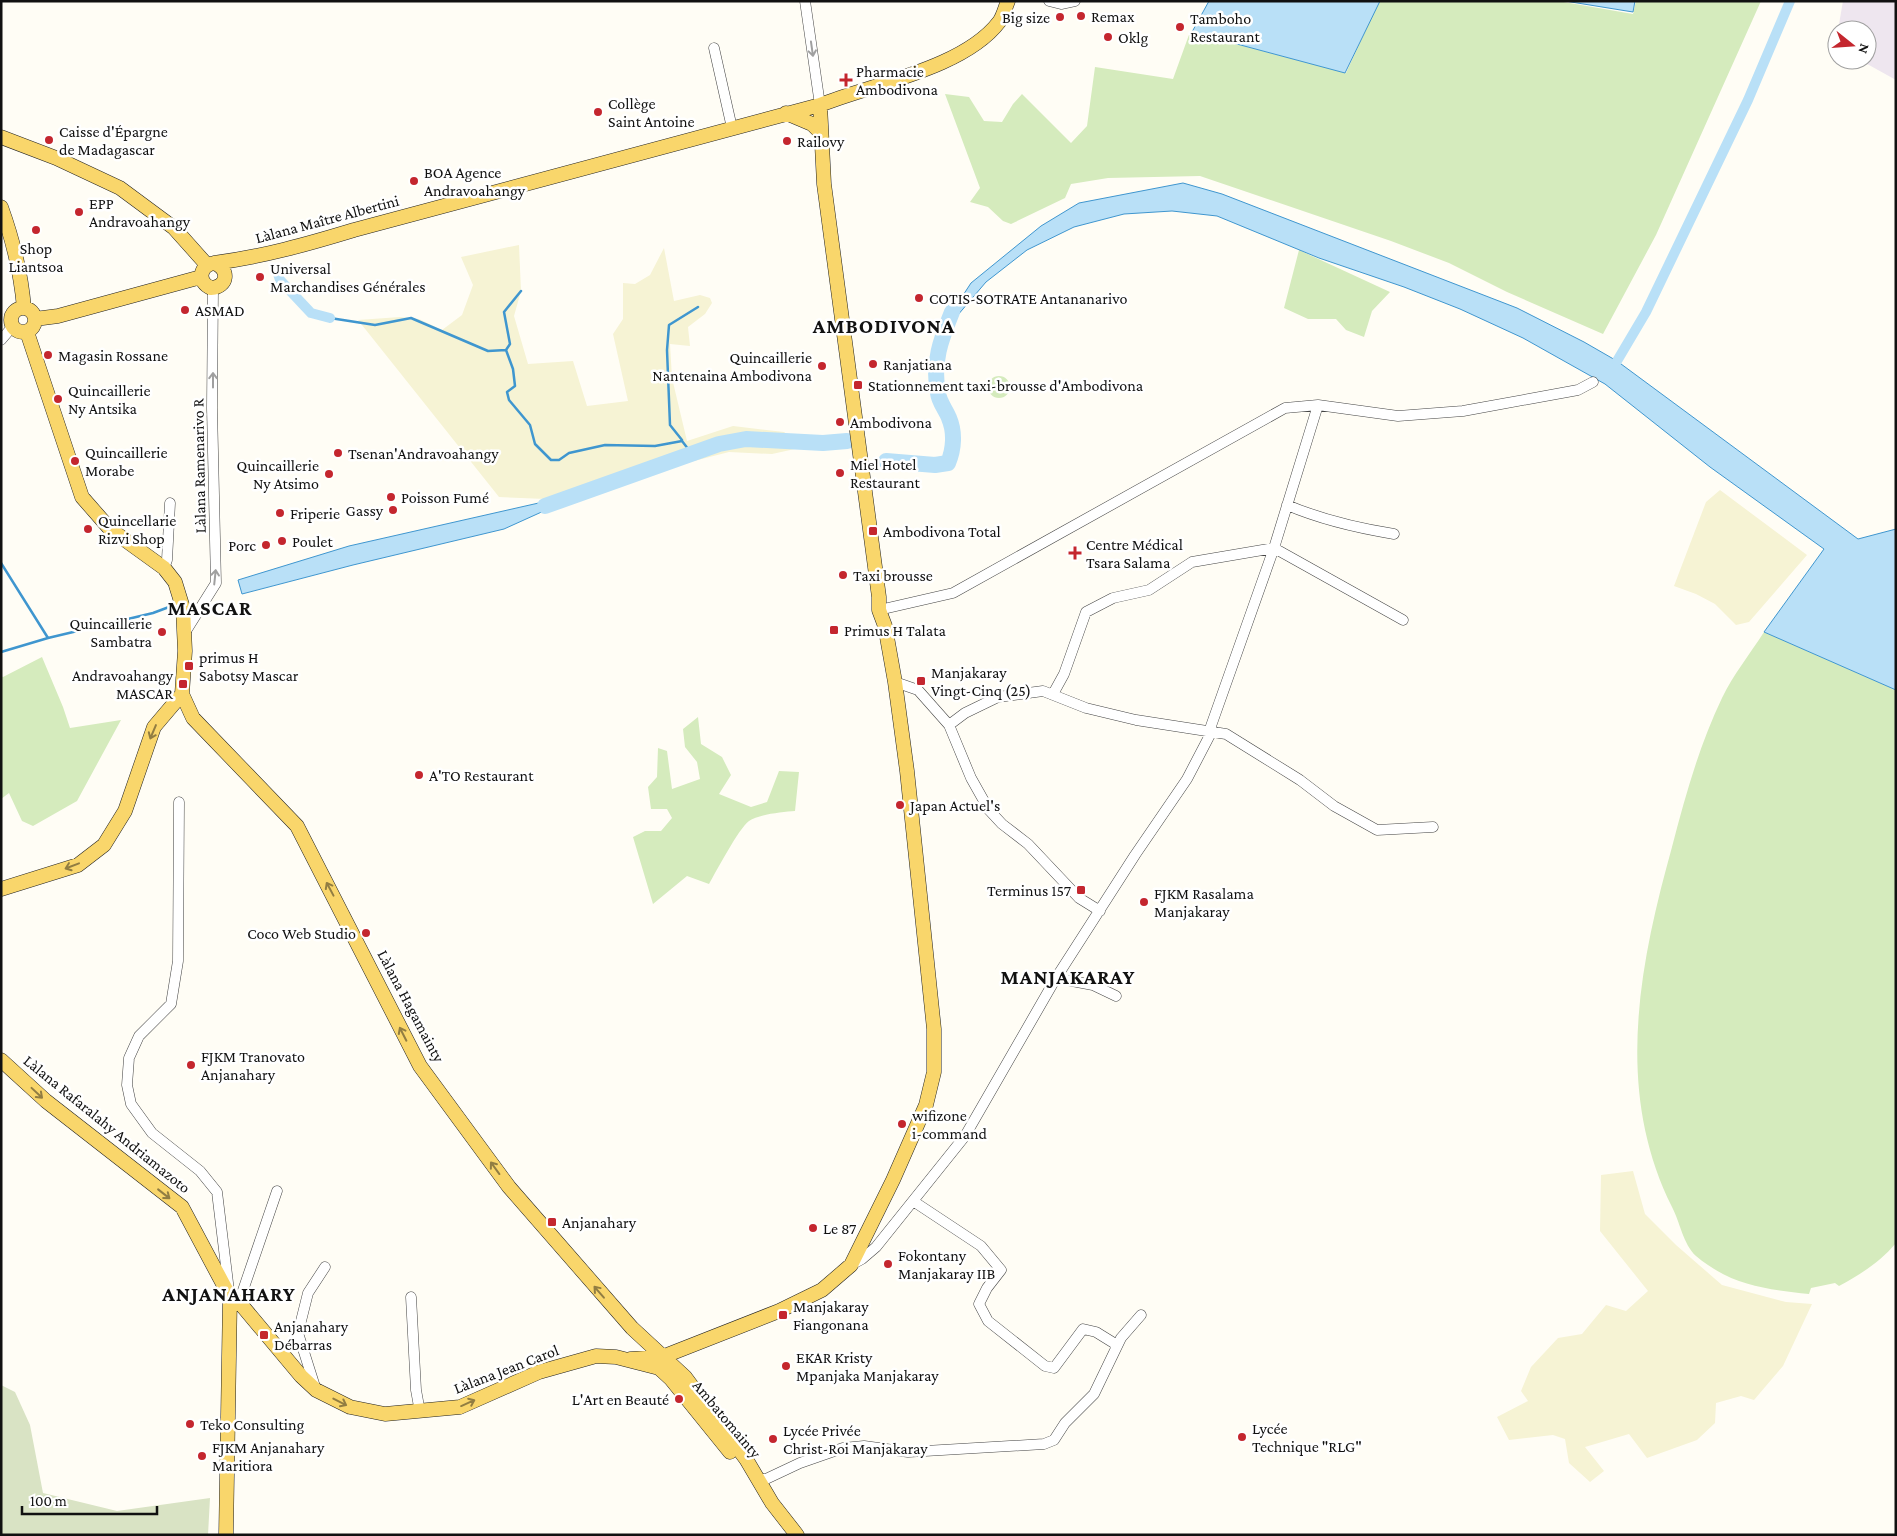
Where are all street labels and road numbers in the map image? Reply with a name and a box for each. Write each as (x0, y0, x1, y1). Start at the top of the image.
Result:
street label: Làlana Maître Albertini (253, 192, 401, 246)
street label: Làlana Ramenarivo R (189, 398, 209, 534)
street label: Làlana Hagamainty (373, 947, 448, 1066)
street label: Làlana Rafaralahy Andriamazoto (20, 1052, 194, 1197)
street label: Làlana Jean Carol (451, 1341, 561, 1398)
street label: Ambatomainty (689, 1377, 765, 1462)

